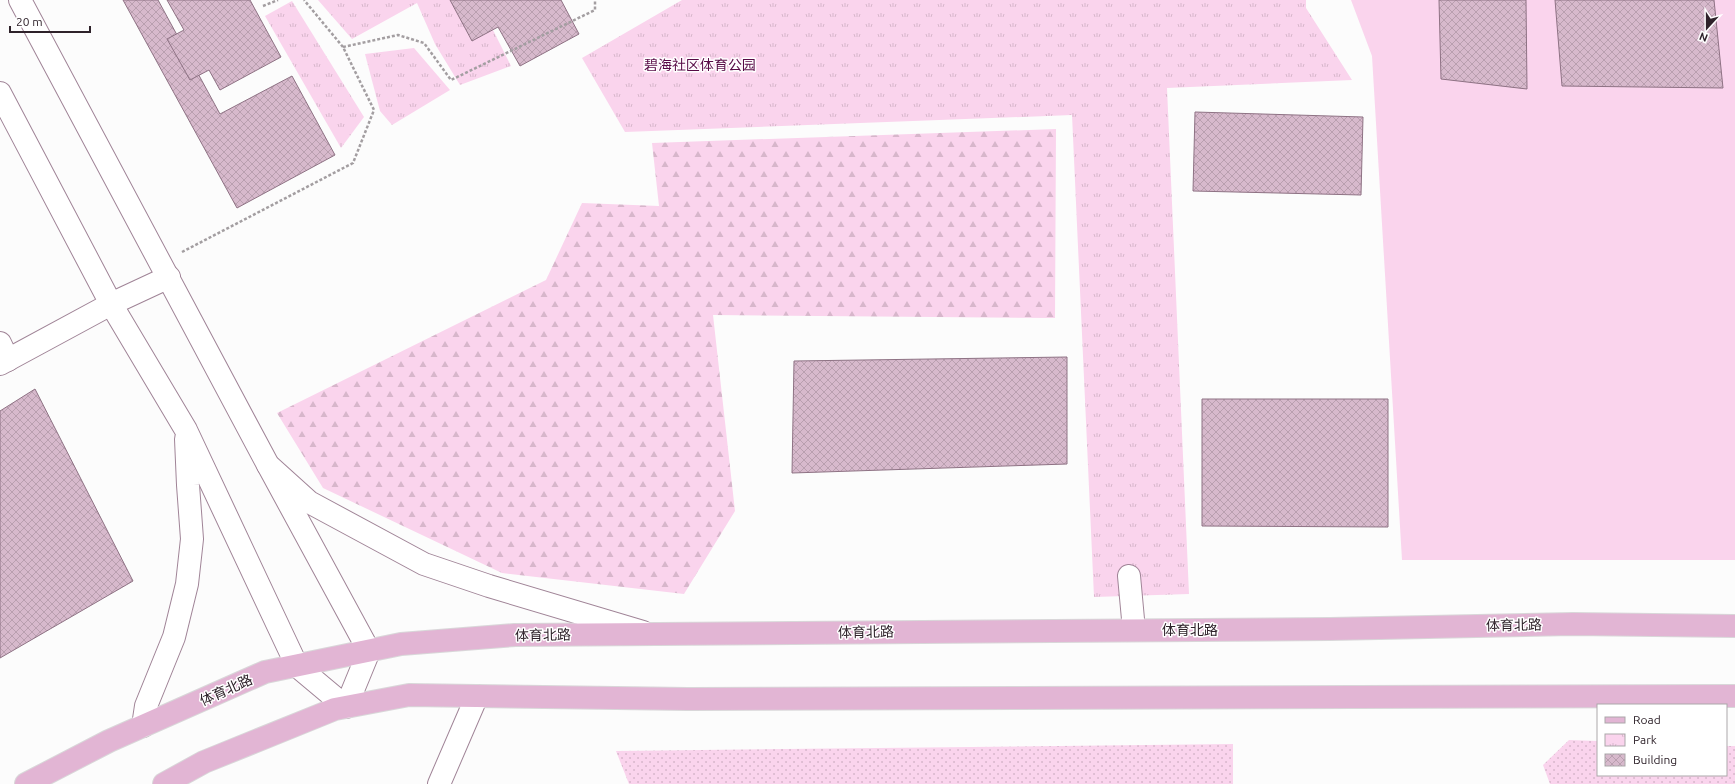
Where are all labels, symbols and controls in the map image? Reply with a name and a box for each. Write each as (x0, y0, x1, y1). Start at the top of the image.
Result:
scale bar (10, 8, 90, 34)
north arrow (1687, 8, 1727, 48)
text: 20 m (16, 15, 43, 28)
text: N (1697, 30, 1709, 44)
park label: 碧海社区体育公园 (644, 57, 756, 73)
street label: 体育北路 (1486, 617, 1542, 633)
street label: 体育北路 (1162, 622, 1218, 638)
street label: 体育北路 (838, 624, 894, 640)
street label: 体育北路 (515, 627, 571, 643)
street label: 体育北路 (197, 671, 255, 709)
legend (1597, 704, 1727, 776)
text: Road (1633, 713, 1661, 726)
text: Park (1633, 733, 1657, 746)
text: Building (1633, 753, 1677, 766)

